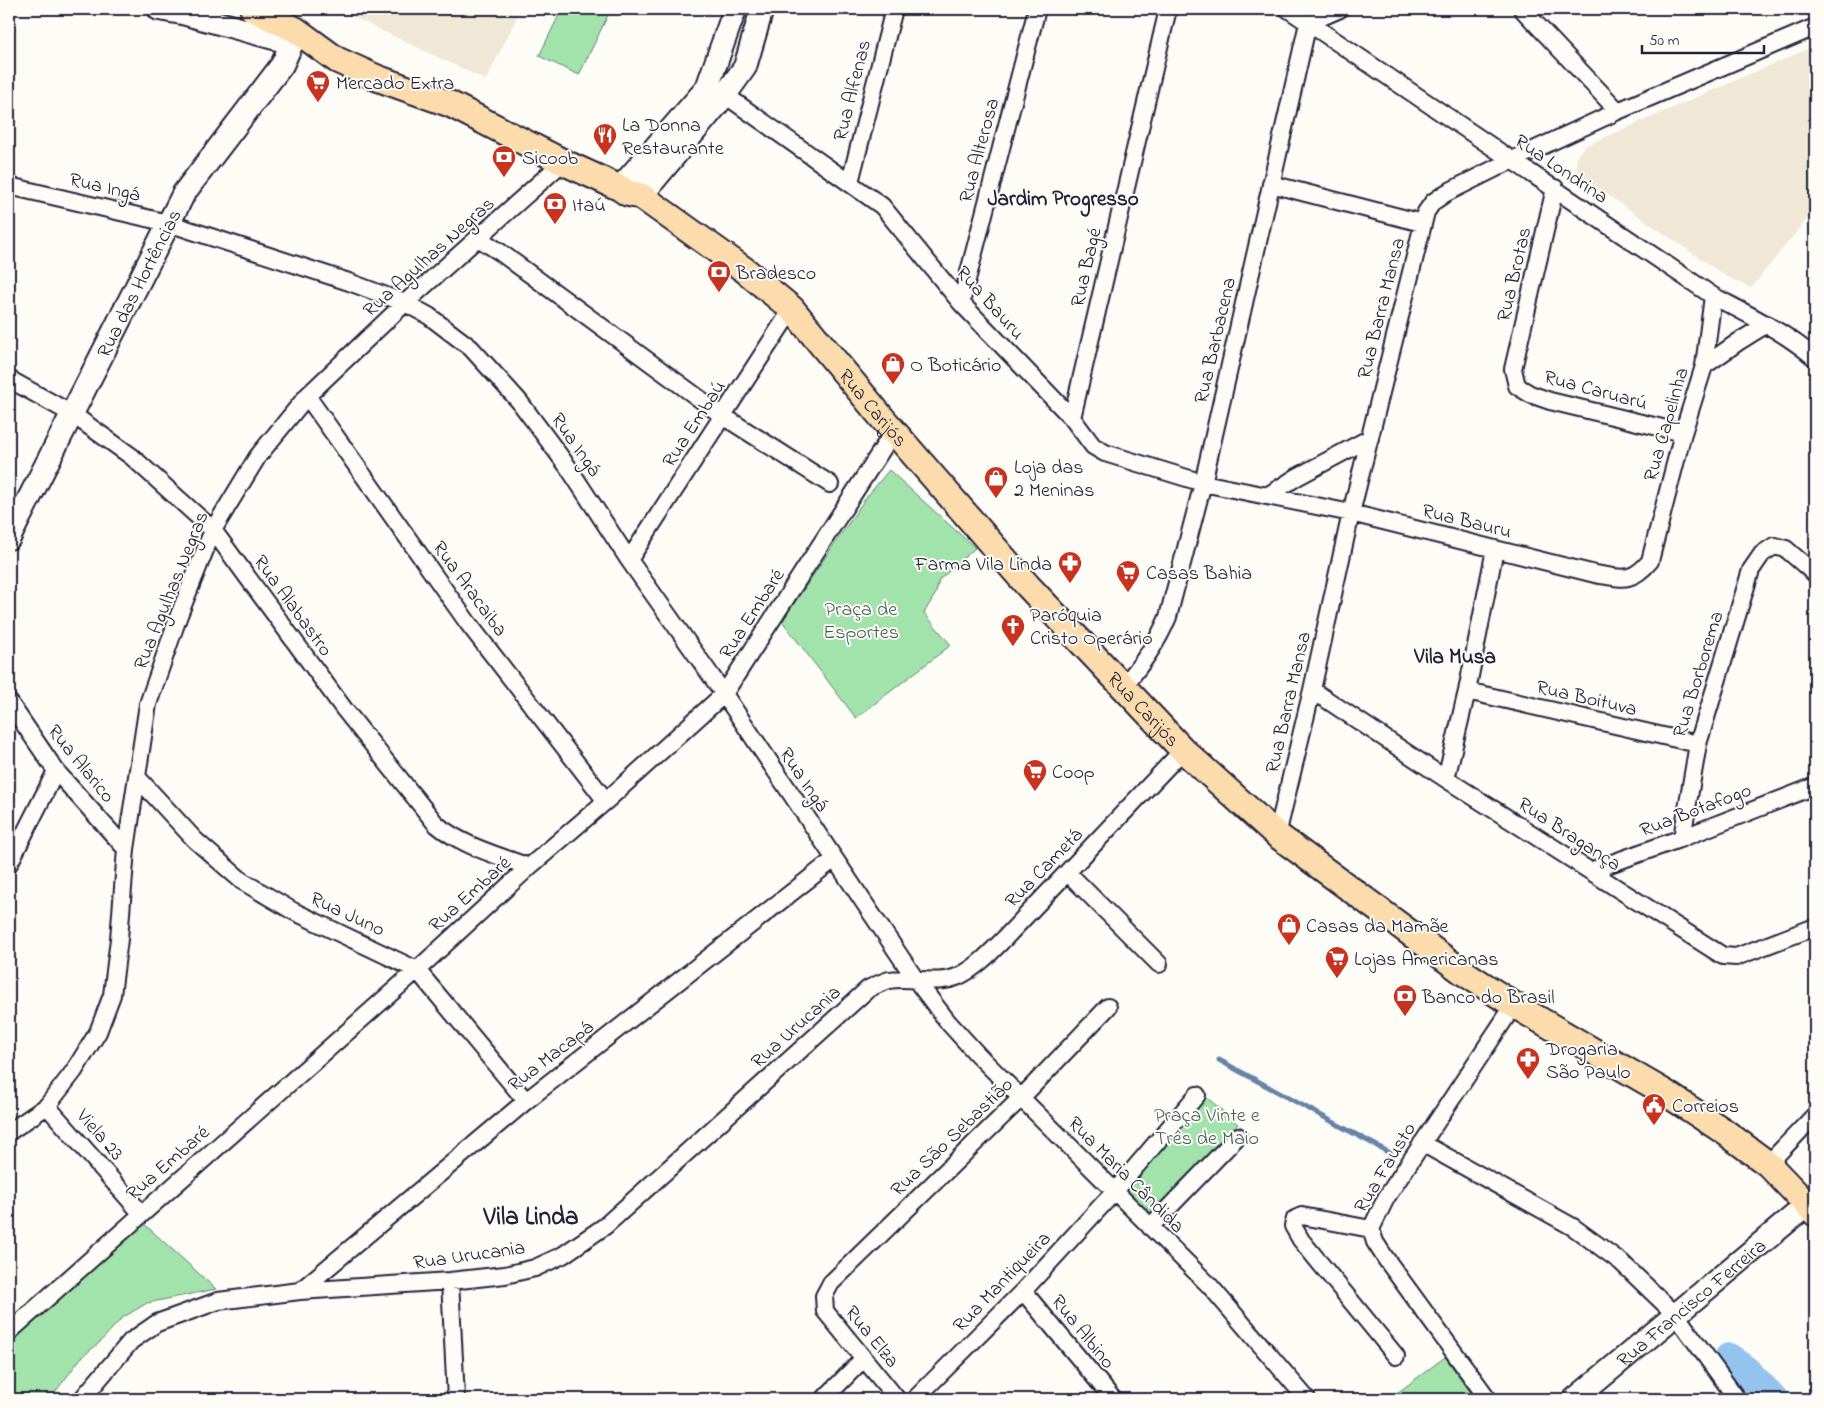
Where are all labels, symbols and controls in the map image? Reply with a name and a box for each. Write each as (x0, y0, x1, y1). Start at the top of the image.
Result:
scale bar (1642, 22, 1764, 54)
text: 50 m (1649, 30, 1680, 52)
street label: Rua Alfenas (827, 37, 880, 144)
supermarket icon: Mercado Extra (305, 69, 331, 103)
place label: Mercado Extra (336, 70, 454, 99)
street label: Rua Alterosa (953, 95, 1008, 206)
place label: La Donna Restaurante (622, 112, 724, 164)
restaurant icon: La Donna Restaurante (592, 122, 618, 156)
street label: Rua Londrina (1508, 128, 1613, 212)
bank icon: Sicoob (491, 144, 517, 178)
place label: Sicoob (522, 145, 579, 174)
street label: Rua Ingá (66, 166, 143, 212)
district label: Jardim Progresso (987, 185, 1139, 217)
street label: Rua Agulhas Negras (357, 191, 503, 326)
bank icon: Itaú (542, 191, 568, 225)
place label: Itaú (572, 192, 606, 221)
street label: Rua das Hortências (91, 205, 190, 363)
street label: Rua Bagé (1064, 225, 1112, 310)
street label: Rua Brotas (1491, 225, 1540, 325)
street label: Rua Barra Mansa (1351, 235, 1414, 382)
bank icon: Bradesco (706, 259, 732, 293)
place label: Bradesco (735, 260, 816, 289)
street label: Rua Bauru (948, 260, 1031, 347)
street label: Rua Barbacena (1188, 275, 1245, 406)
shop icon: O Boticário (880, 351, 906, 385)
place label: O Boticário (910, 352, 1002, 381)
street label: Rua Carijós (830, 363, 913, 454)
street label: Rua Caruarú (1540, 364, 1650, 419)
street label: Rua Capelinha (1637, 364, 1697, 485)
street label: Rua Embaú (656, 375, 734, 474)
street label: Rua Ingá (542, 408, 607, 484)
place label: Loja das 2 Meninas (1014, 454, 1094, 506)
shop icon: Loja das 2 Meninas (983, 465, 1009, 499)
street label: Rua Bauru (1419, 497, 1514, 548)
street label: Rua Agulhas Negras (127, 507, 218, 675)
street label: Rua Aracaiba (424, 536, 514, 643)
street label: Rua Alabastro (245, 550, 339, 663)
pharmacy icon: Farma Vila Linda (1057, 550, 1083, 584)
place label: Farma Vila Linda (914, 551, 1052, 580)
supermarket icon: Casas Bahia (1115, 559, 1141, 593)
place label: Casas Bahia (1146, 560, 1252, 589)
street label: Rua Embaré (713, 563, 793, 665)
park label: Praça de Esportes (823, 596, 899, 648)
place label: Paróquia Cristo Operário (1030, 602, 1153, 654)
street label: Rua Borborema (1666, 608, 1732, 741)
church icon: Paróquia Cristo Operário (1000, 613, 1026, 647)
street label: Rua Barra Mansa (1259, 629, 1320, 776)
district label: Vila Musa (1413, 643, 1496, 673)
street label: Rua Carijós (1099, 666, 1185, 755)
street label: Rua Boituva (1533, 674, 1640, 725)
street label: Rua Alarico (39, 719, 121, 810)
street label: Rua Ingá (770, 742, 835, 819)
supermarket icon: Coop (1022, 758, 1048, 792)
place label: Coop (1052, 759, 1095, 788)
street label: Rua Botafogo (1636, 777, 1756, 847)
street label: Rua Bragança (1511, 791, 1626, 880)
street label: Rua Cametá (999, 822, 1090, 915)
street label: Rua Embaré (423, 850, 518, 940)
street label: Rua Juno (305, 885, 389, 945)
shop icon: Casas da Mamãe (1276, 912, 1302, 946)
place label: Casas da Mamãe (1306, 913, 1449, 942)
supermarket icon: Lojas Americanas (1324, 945, 1350, 979)
place label: Lojas Americanas (1354, 946, 1499, 975)
street label: Rua Urucania (745, 979, 848, 1076)
bank icon: Banco do Brasil (1392, 983, 1418, 1017)
place label: Banco do Brasil (1421, 984, 1555, 1013)
street label: Rua Macapá (502, 1014, 601, 1100)
place label: Drogaria São Paulo (1545, 1036, 1631, 1088)
pharmacy icon: Drogaria São Paulo (1515, 1046, 1541, 1080)
street label: Rua São Sebastião (885, 1072, 1021, 1204)
public building icon: Correios (1641, 1092, 1667, 1126)
place label: Correios (1672, 1093, 1739, 1122)
park label: Praça Vinte e Três de Maio (1154, 1102, 1260, 1154)
street label: Viela 23 (68, 1103, 130, 1168)
street label: Rua Maria Cândida (1060, 1111, 1190, 1241)
street label: Rua Fausto (1348, 1118, 1425, 1219)
street label: Rua Embaré (120, 1119, 217, 1208)
district label: Vila Linda (482, 1200, 579, 1236)
street label: Rua Mantiqueira (947, 1226, 1059, 1340)
street label: Rua Francisco Ferreira (1611, 1233, 1774, 1375)
street label: Rua Urucania (412, 1234, 527, 1279)
street label: Rua Albino (1043, 1289, 1121, 1376)
street label: Rua Elza (837, 1300, 905, 1375)

